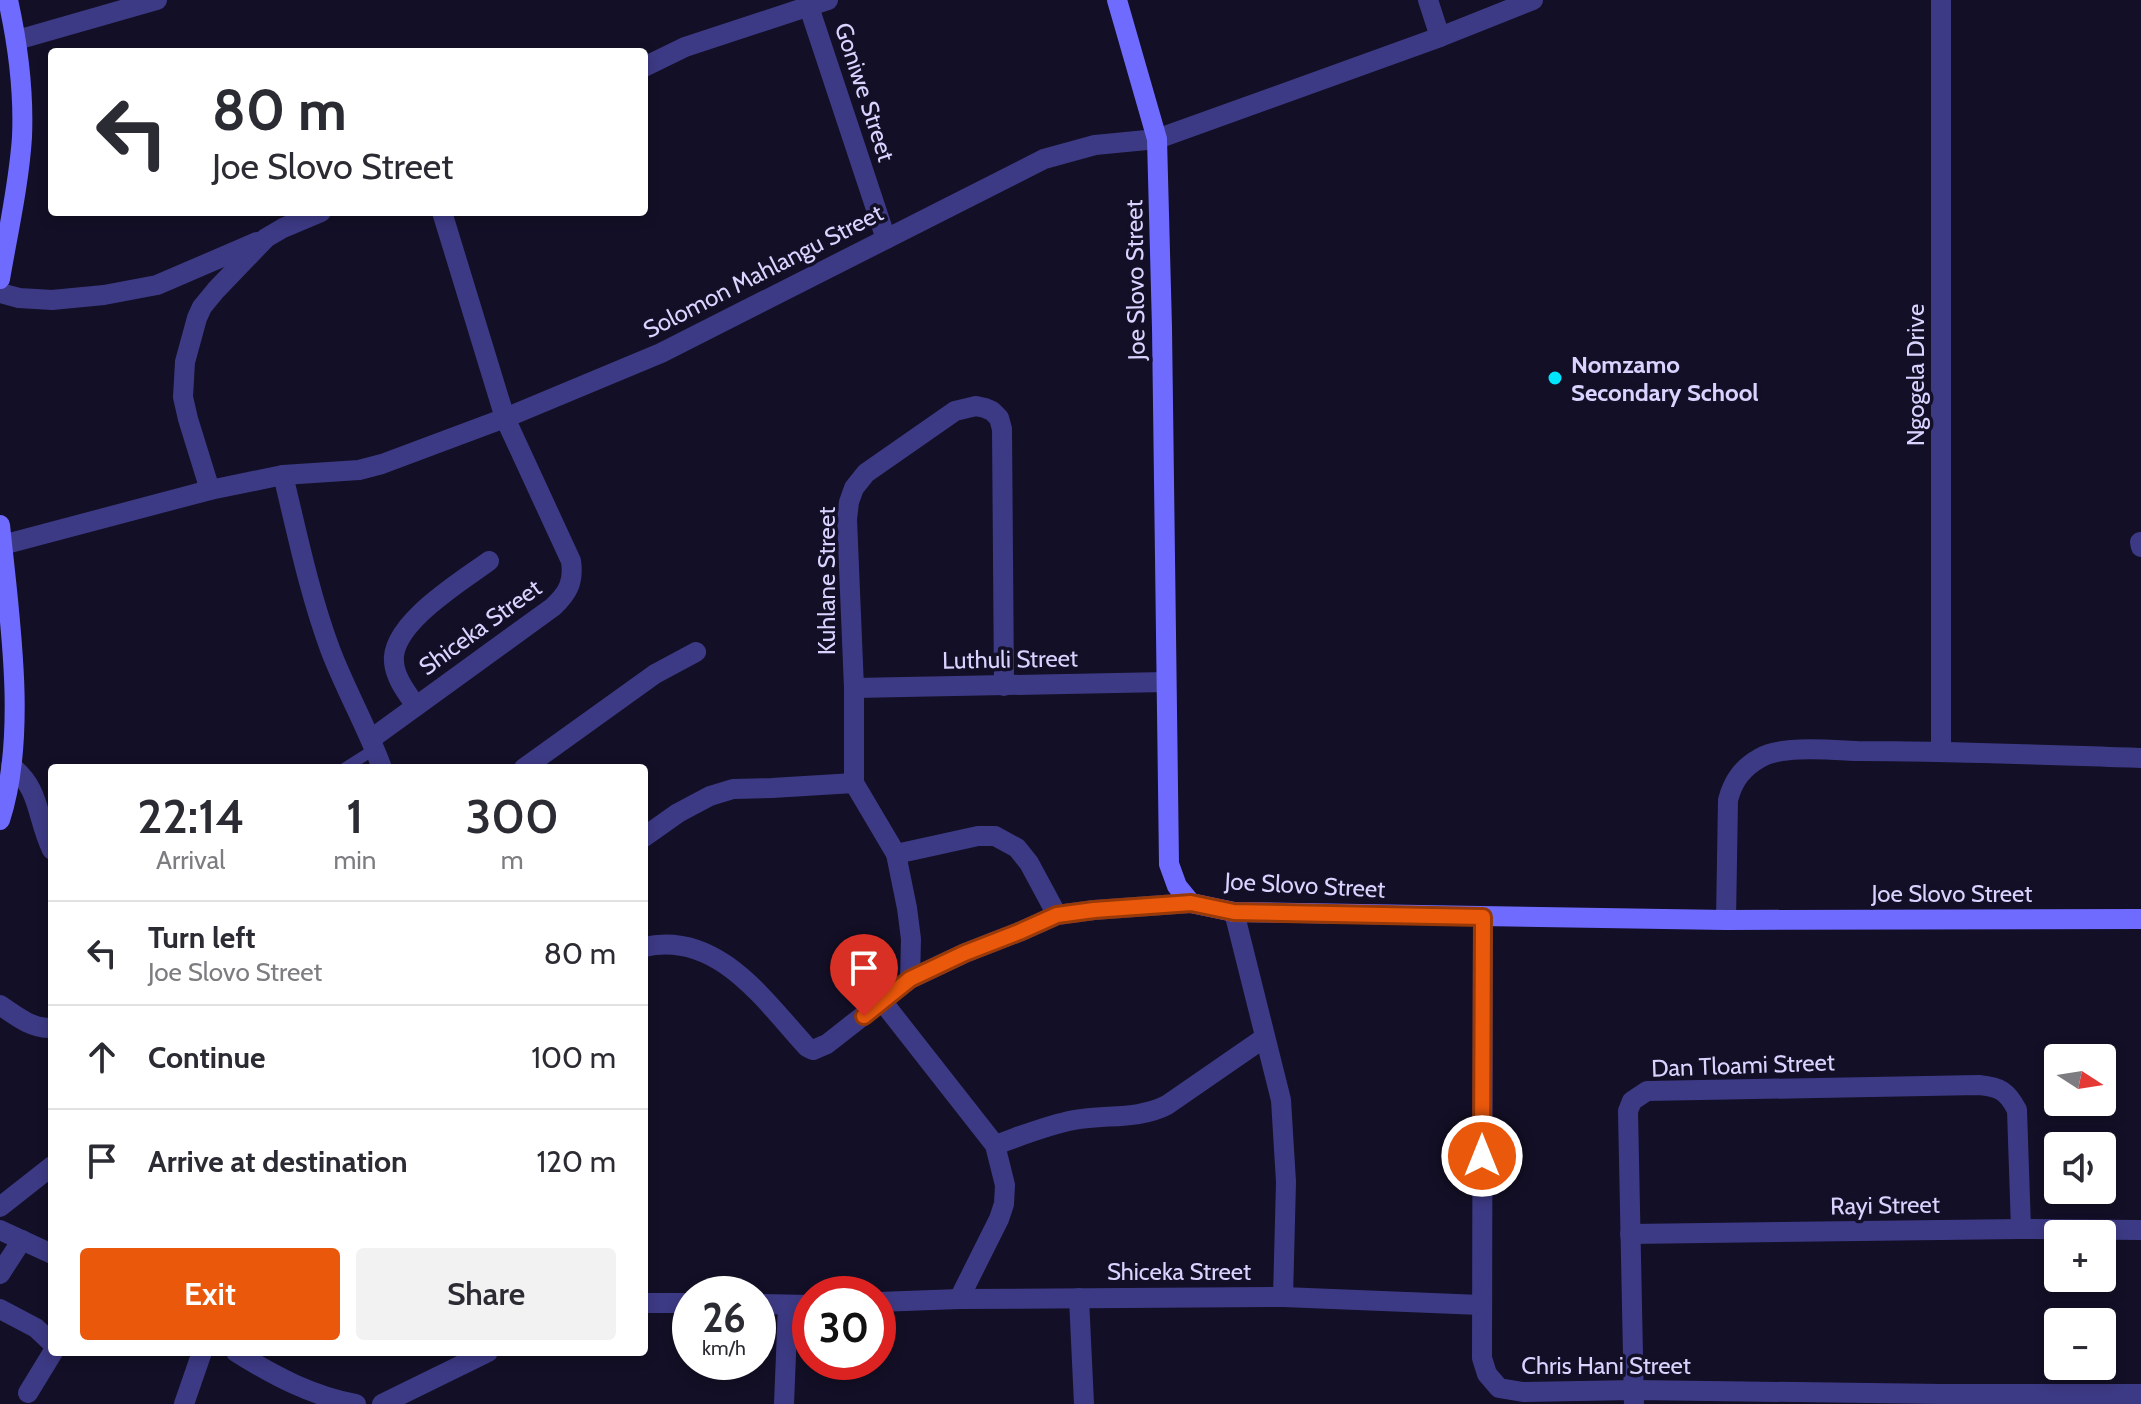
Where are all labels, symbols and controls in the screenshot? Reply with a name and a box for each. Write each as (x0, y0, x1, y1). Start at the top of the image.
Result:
street label: Goniwe Street (829, 19, 901, 165)
text: 80 m (212, 76, 347, 144)
icon: left (80, 80, 184, 184)
text: Joe Slovo Street (212, 144, 453, 188)
street label: Solomon Mahlangu Street (638, 198, 888, 344)
street label: Joe Slovo Street (1119, 199, 1151, 362)
street label: Ngogela Drive (1901, 304, 1930, 446)
place label: Nomzamo Secondary School (1571, 350, 1759, 407)
marker: Nomzamo Secondary School (1546, 369, 1564, 387)
street label: Kuhlane Street (812, 507, 841, 655)
street label: Shiceka Street (413, 573, 547, 681)
street label: Luthuli Street (942, 643, 1078, 675)
text: 22:14 (137, 787, 244, 845)
text: 1 (346, 787, 363, 845)
text: 300 (465, 787, 559, 845)
text: Arrival (156, 844, 225, 876)
text: min (333, 844, 376, 876)
text: m (501, 844, 524, 876)
street label: Joe Slovo Street (1223, 866, 1386, 904)
street label: Joe Slovo Street (1871, 879, 2032, 908)
text: Turn left (148, 919, 256, 956)
icon: left (80, 931, 124, 975)
pin (830, 934, 898, 1016)
text: 80 m (544, 935, 616, 972)
icon: arrive (842, 946, 886, 990)
text: Joe Slovo Street (148, 956, 322, 988)
icon: ahead (80, 1035, 124, 1079)
text: Continue (148, 1039, 265, 1076)
text: 100 m (531, 1039, 616, 1076)
north arrow (2044, 1044, 2116, 1116)
map controls (2044, 1044, 2116, 1380)
street label: Dan Tloami Street (1651, 1047, 1835, 1083)
position arrow (1440, 1114, 1524, 1198)
button: sound (2044, 1132, 2116, 1204)
icon: arrive (80, 1139, 124, 1183)
text: Arrive at destination (148, 1143, 408, 1180)
text: 120 m (536, 1143, 616, 1180)
street label: Rayi Street (1830, 1190, 1940, 1220)
button: + (2044, 1220, 2116, 1292)
button: Exit (80, 1248, 340, 1340)
button: Share (356, 1248, 616, 1340)
street label: Shiceka Street (1107, 1257, 1251, 1286)
speed limit sign: 30 (792, 1276, 896, 1380)
text: 26 (702, 1293, 746, 1342)
button: − (2044, 1308, 2116, 1380)
text: km/h (702, 1336, 746, 1360)
street label: Chris Hani Street (1521, 1351, 1691, 1380)

